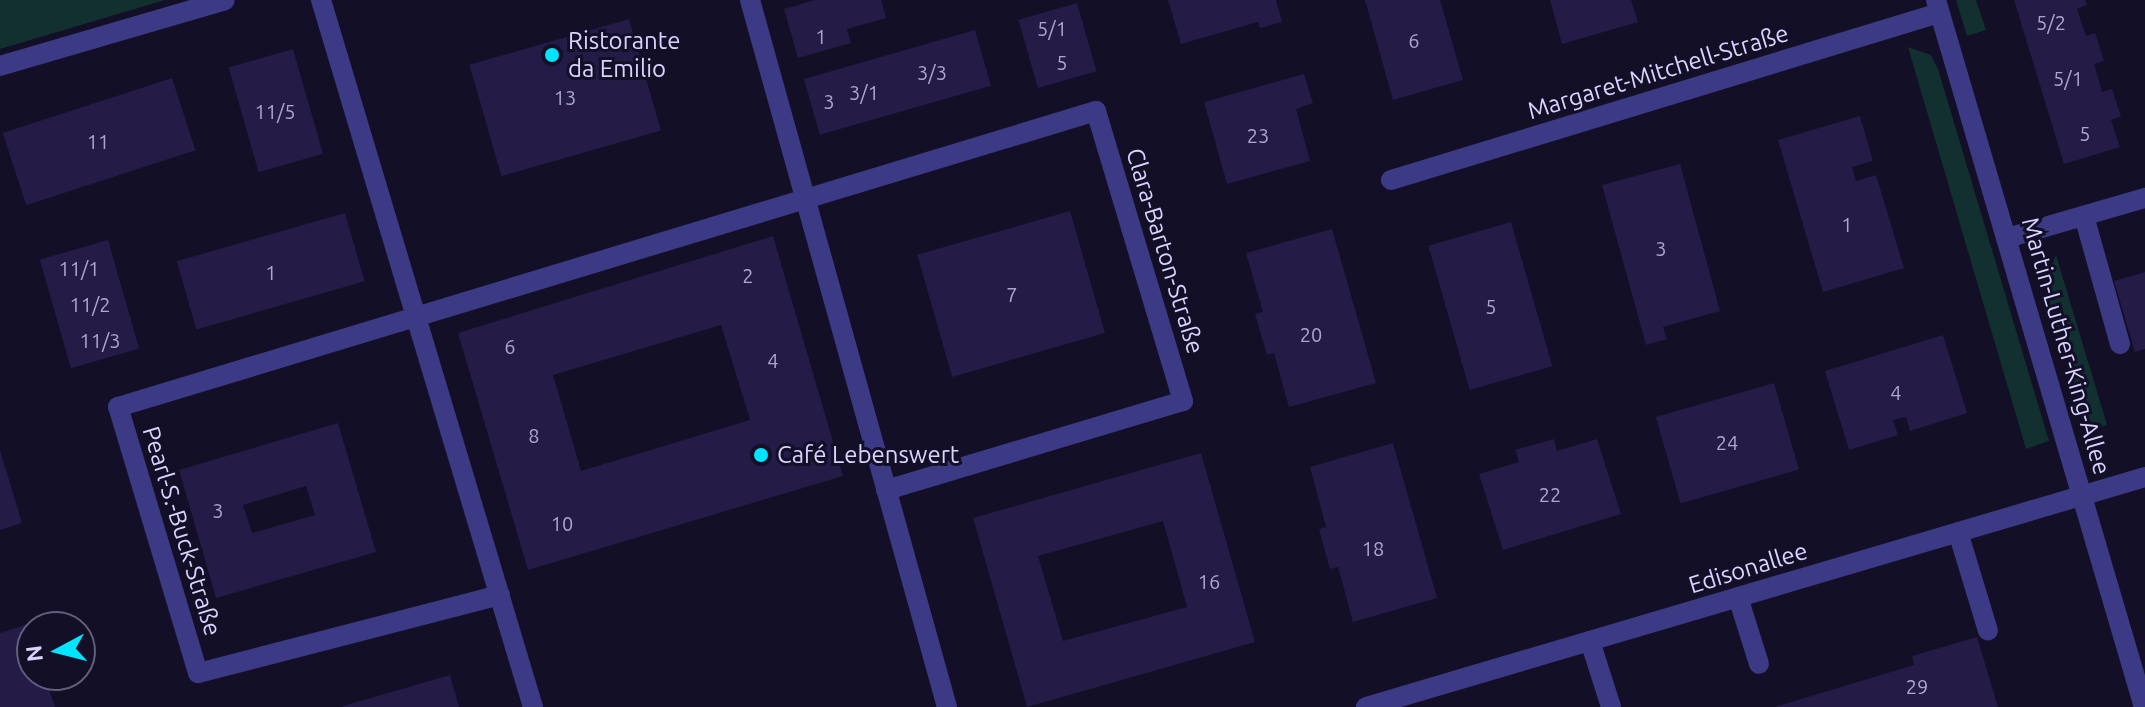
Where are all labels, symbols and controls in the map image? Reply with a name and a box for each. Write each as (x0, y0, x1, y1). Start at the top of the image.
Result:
house number: 5/2 (2036, 10, 2066, 34)
house number: 5/1 (1037, 16, 1067, 40)
street label: Margaret-Mitchell-Straße (1524, 19, 1792, 125)
house number: 1 (815, 24, 827, 48)
place label: Ristorante da Emilio (568, 27, 680, 83)
house number: 6 (1408, 28, 1420, 52)
marker: Ristorante da Emilio (543, 46, 561, 64)
house number: 5 (1056, 50, 1068, 74)
house number: 3/3 (917, 60, 947, 84)
house number: 5/1 (2053, 66, 2083, 90)
house number: 3/1 (849, 80, 879, 104)
house number: 13 (554, 85, 576, 109)
house number: 3 (823, 89, 835, 113)
house number: 11/5 (254, 99, 296, 123)
house number: 5 (2079, 121, 2091, 145)
house number: 23 (1247, 123, 1269, 147)
house number: 11 (87, 129, 109, 153)
street label: Clara-Barton-Straße (1120, 145, 1210, 357)
house number: 1 (1841, 212, 1853, 236)
street label: Martin-Luther-King-Allee (2015, 214, 2117, 478)
house number: 3 (1655, 236, 1667, 260)
house number: 11/1 (58, 256, 100, 280)
house number: 1 (265, 260, 277, 284)
house number: 2 (742, 263, 754, 287)
house number: 7 (1006, 282, 1018, 306)
house number: 11/2 (69, 292, 111, 316)
house number: 5 (1485, 294, 1497, 318)
house number: 20 (1300, 322, 1322, 346)
house number: 11/3 (79, 328, 121, 352)
house number: 6 (504, 334, 516, 358)
house number: 4 (767, 348, 779, 372)
house number: 4 (1890, 380, 1902, 404)
street label: Pearl-S.-Buck-Straße (136, 423, 228, 639)
house number: 8 (528, 423, 540, 447)
house number: 24 (1716, 430, 1738, 454)
place label: Café Lebenswert (777, 441, 959, 469)
marker: Café Lebenswert (752, 446, 770, 464)
house number: 22 (1539, 482, 1561, 506)
house number: 3 (212, 498, 224, 522)
house number: 10 (551, 511, 573, 535)
house number: 18 (1362, 536, 1384, 560)
street label: Edisonallee (1685, 536, 1811, 600)
house number: 16 (1198, 569, 1220, 593)
north arrow (16, 611, 96, 691)
text: N (20, 644, 47, 663)
house number: 29 (1906, 674, 1928, 698)

